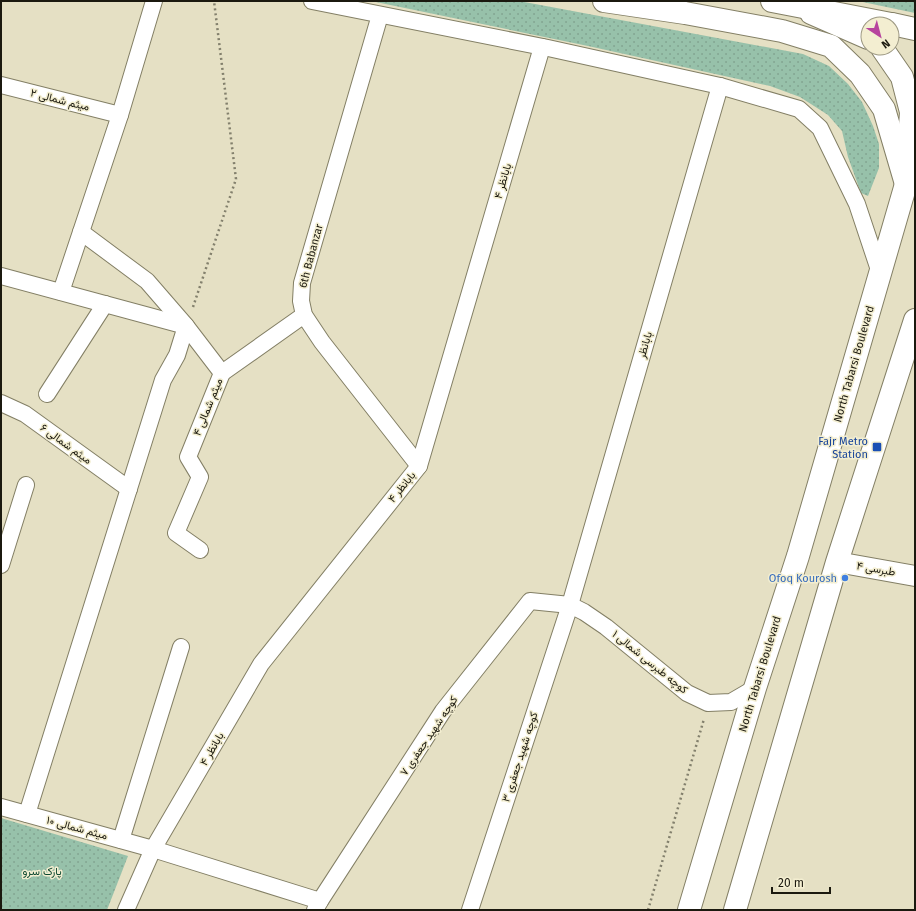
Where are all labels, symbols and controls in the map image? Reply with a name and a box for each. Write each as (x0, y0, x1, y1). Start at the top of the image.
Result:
north arrow (860, 16, 900, 56)
text: N (879, 36, 892, 51)
street label: میثم شمالی ۲ (29, 86, 91, 115)
street label: بابانظر ۴ (492, 162, 514, 200)
street label: 6th Babanzar (296, 222, 326, 289)
street label: North Tabarsi Boulevard (831, 304, 877, 424)
street label: بابانظر (635, 330, 655, 361)
street label: میثم شمالی ۴ (191, 376, 226, 438)
street label: میثم شمالی ۶ (37, 421, 94, 468)
place label: Fajr Metro Station (818, 435, 868, 461)
marker: Fajr Metro Station (871, 441, 883, 453)
street label: بابانظر ۴ (386, 469, 418, 505)
street label: طبرسی ۴ (855, 559, 897, 579)
place label: Ofoq Kourosh (769, 572, 837, 585)
marker: Ofoq Kourosh (840, 573, 850, 583)
street label: North Tabarsi Boulevard (736, 614, 784, 734)
street label: کوچه طبرسی شمالی ۱ (609, 628, 690, 697)
street label: کوچه شهید جعفری ۷ (398, 694, 461, 779)
street label: کوچه شهید جعفری ۳ (499, 710, 542, 804)
street label: بابانظر ۴ (197, 730, 227, 768)
street label: میثم شمالی ۱۰ (45, 814, 109, 843)
park label: پارک سرو (22, 865, 62, 879)
scale bar (772, 869, 830, 895)
text: 20 m (778, 876, 804, 890)

